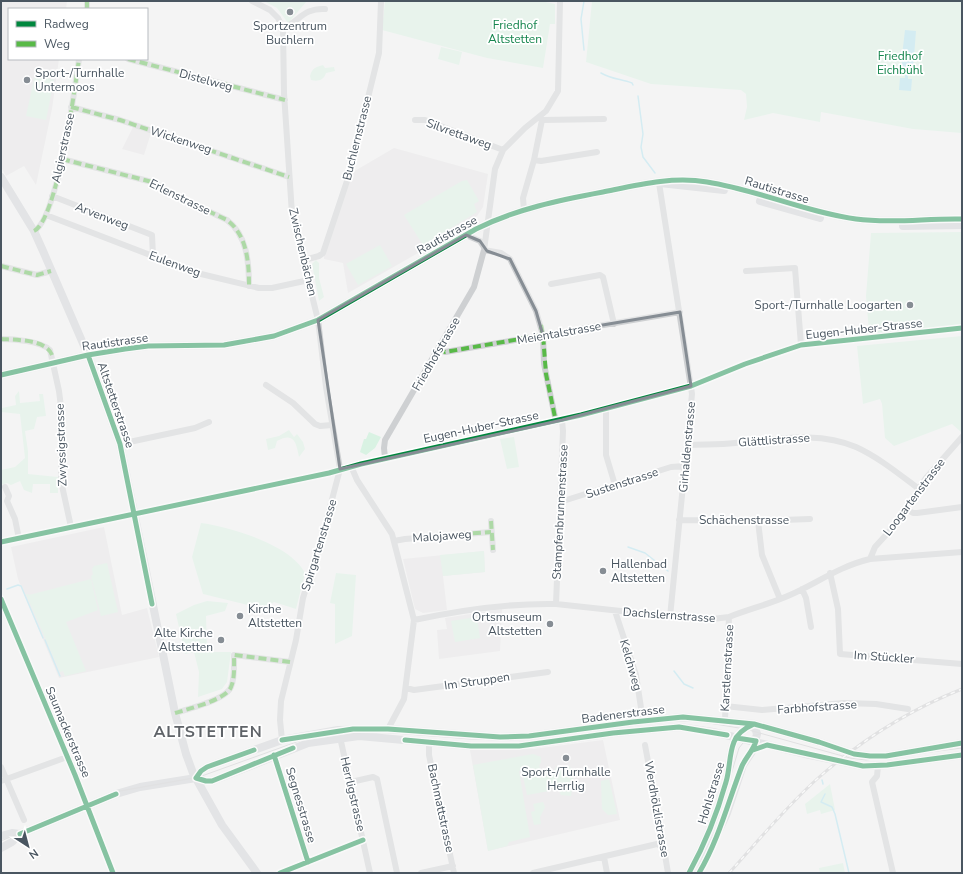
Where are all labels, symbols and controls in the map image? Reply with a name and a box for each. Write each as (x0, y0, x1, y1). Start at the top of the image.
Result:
marker: Sportzentrum Buchlern (285, 7, 295, 17)
legend (8, 8, 148, 60)
text: Radweg (44, 16, 89, 32)
park label: Friedhof Altstetten (488, 17, 542, 47)
place label: Sportzentrum Buchlern (253, 18, 327, 48)
text: Weg (44, 36, 70, 52)
park label: Friedhof Eichbühl (877, 48, 924, 78)
place label: Sport-/Turnhalle Untermoos (35, 65, 125, 95)
street label: Distelweg (177, 65, 235, 95)
marker: Sport-/Turnhalle Untermoos (22, 75, 32, 85)
street label: Buchlernstrasse (339, 94, 375, 182)
street label: Algierstrasse (48, 112, 78, 184)
street label: Silvrettaweg (424, 115, 494, 153)
street label: Wickenweg (148, 123, 214, 157)
street label: Rautistrasse (743, 173, 811, 207)
street label: Erlenstrasse (147, 175, 213, 219)
street label: Arvenweg (73, 198, 131, 234)
street label: Zwischenbächen (285, 206, 321, 298)
street label: Rautistrasse (414, 212, 480, 258)
street label: Eulenweg (147, 247, 203, 281)
place label: Sport-/Turnhalle Loogarten (754, 297, 902, 313)
marker: Sport-/Turnhalle Loogarten (905, 300, 915, 310)
street label: Friedhofstrasse (408, 314, 464, 394)
street label: Eugen-Huber-Strasse (805, 315, 923, 343)
street label: Meientalstrasse (516, 318, 602, 348)
street label: Rautistrasse (81, 329, 149, 355)
street label: Altstetterstrasse (94, 360, 138, 450)
street label: Girhaldenstrasse (675, 401, 699, 493)
street label: Zwyssigstrasse (52, 403, 70, 487)
street label: Eugen-Huber-Strasse (422, 407, 540, 447)
street label: Glättlistrasse (738, 430, 810, 450)
street label: Stampfenbrunnenstrasse (548, 444, 572, 580)
street label: Loogartenstrasse (879, 455, 949, 539)
street label: Sustenstrasse (584, 464, 660, 502)
street label: Spirgartenstrasse (297, 497, 341, 593)
street label: Schächenstrasse (699, 512, 789, 528)
street label: Malojaweg (412, 526, 472, 546)
place label: Hallenbad Altstetten (611, 556, 667, 586)
marker: Hallenbad Altstetten (598, 566, 608, 576)
place label: Kirche Altstetten (248, 601, 302, 631)
street label: Dachslernstrasse (622, 604, 716, 626)
place label: Ortsmuseum Altstetten (472, 609, 542, 639)
marker: Kirche Altstetten (235, 611, 245, 621)
marker: Ortsmuseum Altstetten (545, 619, 555, 629)
street label: Karstlernstrasse (717, 624, 737, 712)
place label: Alte Kirche Altstetten (154, 625, 213, 655)
marker: Alte Kirche Altstetten (216, 635, 226, 645)
street label: Kelchweg (616, 637, 646, 693)
street label: Im Stückler (853, 647, 915, 667)
street label: Im Struppen (443, 668, 511, 694)
street label: Saumackerstrasse (42, 684, 94, 780)
street label: Farbhofstrasse (777, 696, 857, 718)
street label: Badenerstrasse (580, 701, 666, 727)
district label: ALTSTETTEN (153, 721, 263, 743)
marker: Sport-/Turnhalle Herrlig (561, 753, 571, 763)
street label: Herrligstrasse (337, 755, 369, 833)
street label: Werdhölzlistrasse (641, 760, 673, 858)
street label: Hohlstrasse (694, 760, 728, 826)
street label: Bachmattstrasse (424, 762, 458, 854)
place label: Sport-/Turnhalle Herrlig (521, 764, 611, 794)
street label: Segnesstrasse (282, 765, 320, 845)
north arrow (8, 826, 48, 866)
text: N (26, 845, 41, 862)

